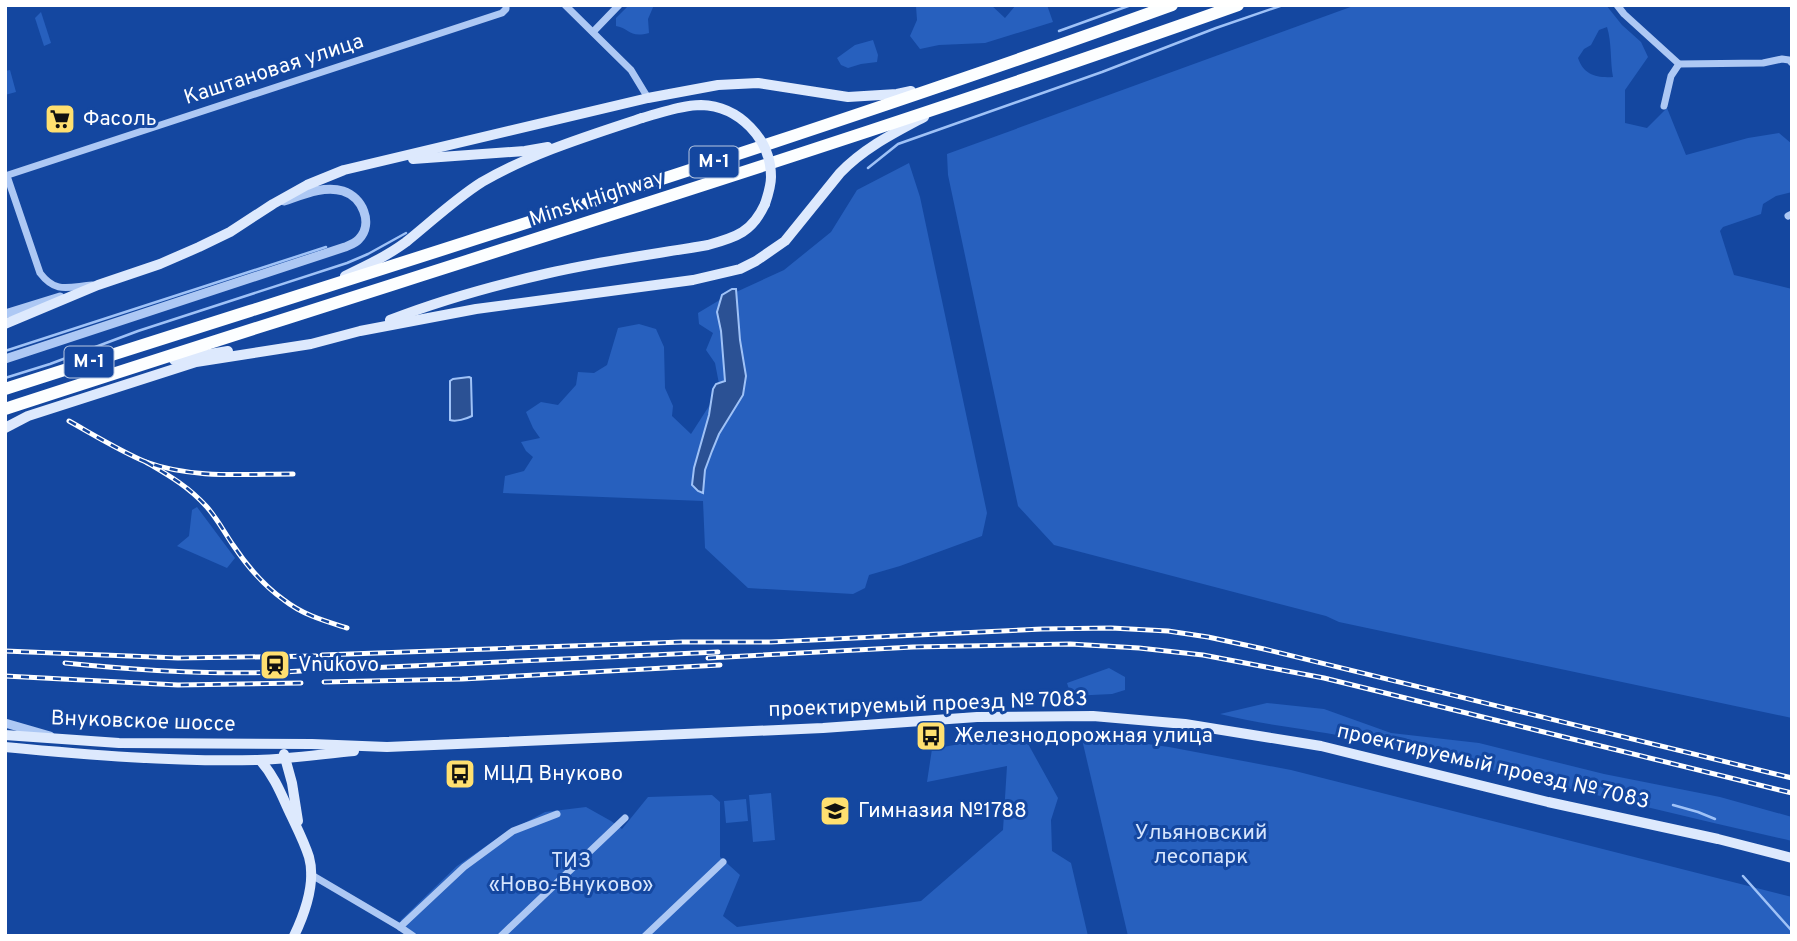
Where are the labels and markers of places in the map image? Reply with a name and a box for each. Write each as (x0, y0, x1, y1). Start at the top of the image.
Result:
supermarket icon: Фасоль (43, 102, 77, 136)
place label: Фасоль (83, 106, 157, 133)
station icon: Vnukovo (258, 648, 292, 682)
place label: Vnukovo (298, 652, 379, 679)
bus stop icon: Железнодорожная улица (914, 719, 948, 753)
place label: Железнодорожная улица (954, 723, 1213, 750)
bus stop icon: МЦД Внуково (443, 757, 477, 791)
place label: МЦД Внуково (483, 761, 623, 788)
school or university icon: Гимназия №1788 (818, 794, 852, 828)
place label: Гимназия №1788 (858, 798, 1027, 825)

